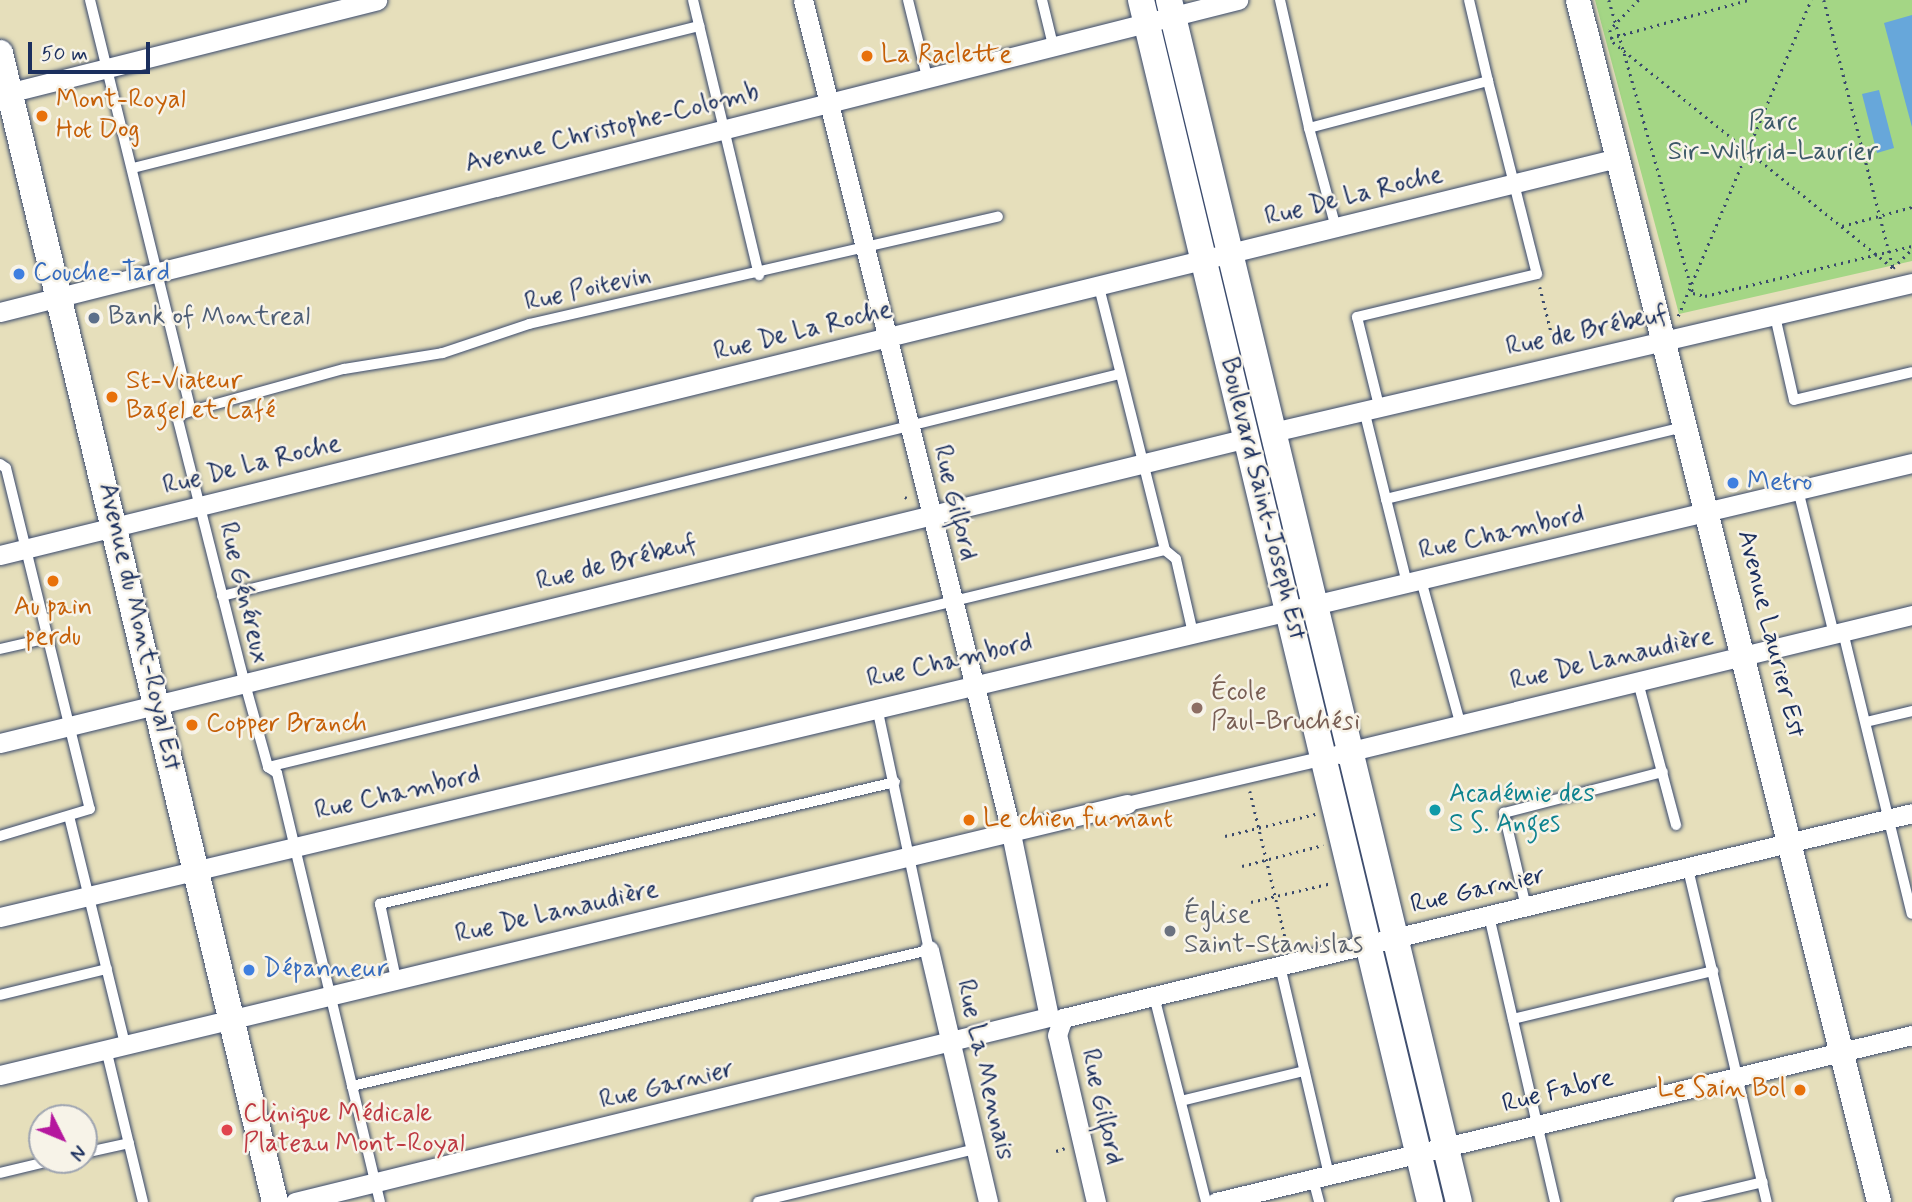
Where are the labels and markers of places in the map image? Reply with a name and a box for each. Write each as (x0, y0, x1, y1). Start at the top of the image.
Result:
place label: La Raclette (881, 40, 1015, 72)
marker: La Raclette (859, 48, 875, 64)
place label: Mont-Royal Hot Dog (56, 85, 186, 146)
marker: Mont-Royal Hot Dog (34, 108, 50, 124)
place label: Couche-Tard (33, 258, 170, 290)
marker: Couche-Tard (11, 266, 27, 282)
place label: Bank of Montreal (108, 302, 307, 334)
marker: Bank of Montreal (86, 310, 102, 326)
place label: St-Viateur Bagel et Café (126, 366, 281, 428)
marker: St-Viateur Bagel et Café (104, 389, 120, 405)
place label: Metro (1747, 467, 1813, 499)
marker: Metro (1725, 475, 1741, 491)
marker: Au pain perdu (45, 573, 61, 589)
place label: Au pain perdu (14, 592, 92, 654)
place label: École Paul-Bruchési (1211, 677, 1360, 738)
marker: École Paul-Bruchési (1189, 700, 1205, 716)
place label: Copper Branch (206, 709, 373, 741)
marker: Copper Branch (184, 717, 200, 733)
place label: Académie des S S. Anges (1449, 779, 1595, 840)
marker: Académie des S S. Anges (1427, 802, 1443, 818)
place label: Le chien fumant (983, 804, 1177, 836)
marker: Le chien fumant (961, 812, 977, 828)
place label: Église Saint-Stanislas (1184, 900, 1363, 962)
marker: Église Saint-Stanislas (1162, 923, 1178, 939)
place label: Dépanneur (263, 954, 388, 986)
marker: Dépanneur (241, 962, 257, 978)
place label: Le Sain Bol (1661, 1074, 1786, 1106)
marker: Le Sain Bol (1792, 1082, 1808, 1098)
place label: Clinique Médicale Plateau Mont-Royal (243, 1099, 465, 1160)
marker: Clinique Médicale Plateau Mont-Royal (217, 1120, 237, 1140)

